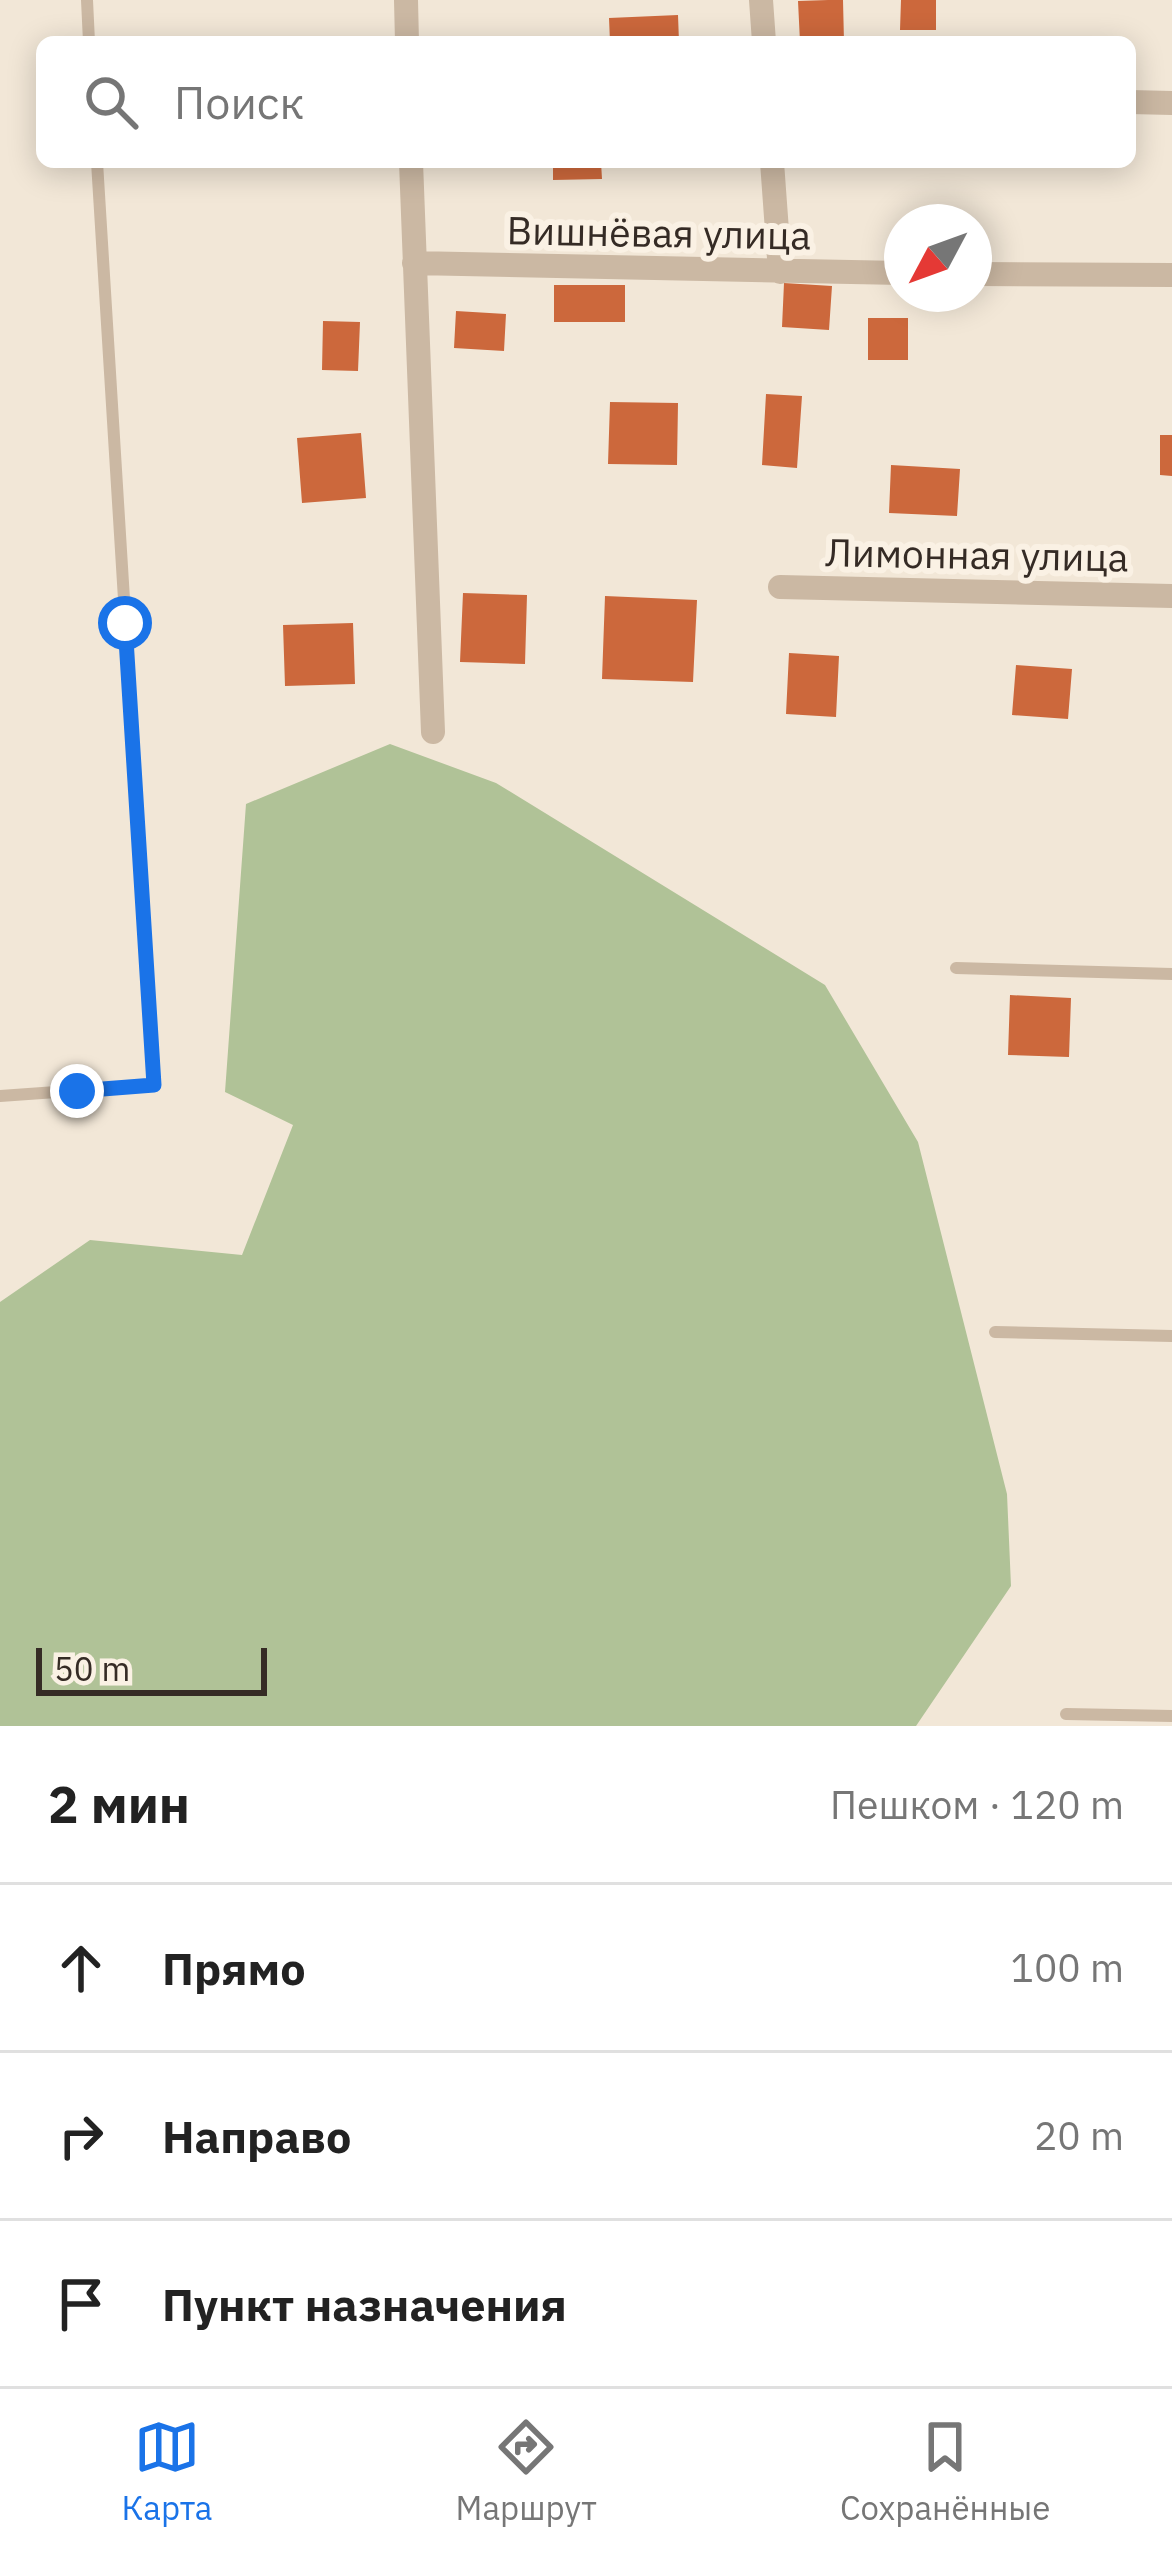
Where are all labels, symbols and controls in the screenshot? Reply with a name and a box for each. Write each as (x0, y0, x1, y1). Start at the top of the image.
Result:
search box (36, 36, 1136, 168)
icon: search (78, 69, 144, 135)
text: Поиск (174, 73, 304, 131)
street label: Вишнёвая улица (506, 204, 812, 261)
north arrow (884, 204, 992, 312)
street label: Лимонная улица (825, 526, 1129, 583)
route start (98, 596, 152, 650)
route end (50, 1064, 104, 1118)
scale bar (36, 1642, 267, 1695)
text: 50 m (54, 1647, 130, 1690)
text: 2 мин (48, 1771, 190, 1837)
text: Пешком · 120 m (830, 1779, 1124, 1830)
icon: ahead (48, 1935, 114, 2001)
text: Прямо (162, 1939, 306, 1997)
text: 100 m (1011, 1942, 1124, 1993)
icon: right (48, 2103, 114, 2169)
text: Направо (162, 2107, 351, 2165)
text: 20 m (1034, 2110, 1124, 2161)
icon: arrive (48, 2271, 114, 2337)
text: Пункт назначения (162, 2275, 567, 2333)
tab: Карта (122, 2414, 212, 2529)
tab: Маршрут (456, 2414, 597, 2529)
tab: Сохранённые (840, 2414, 1050, 2529)

